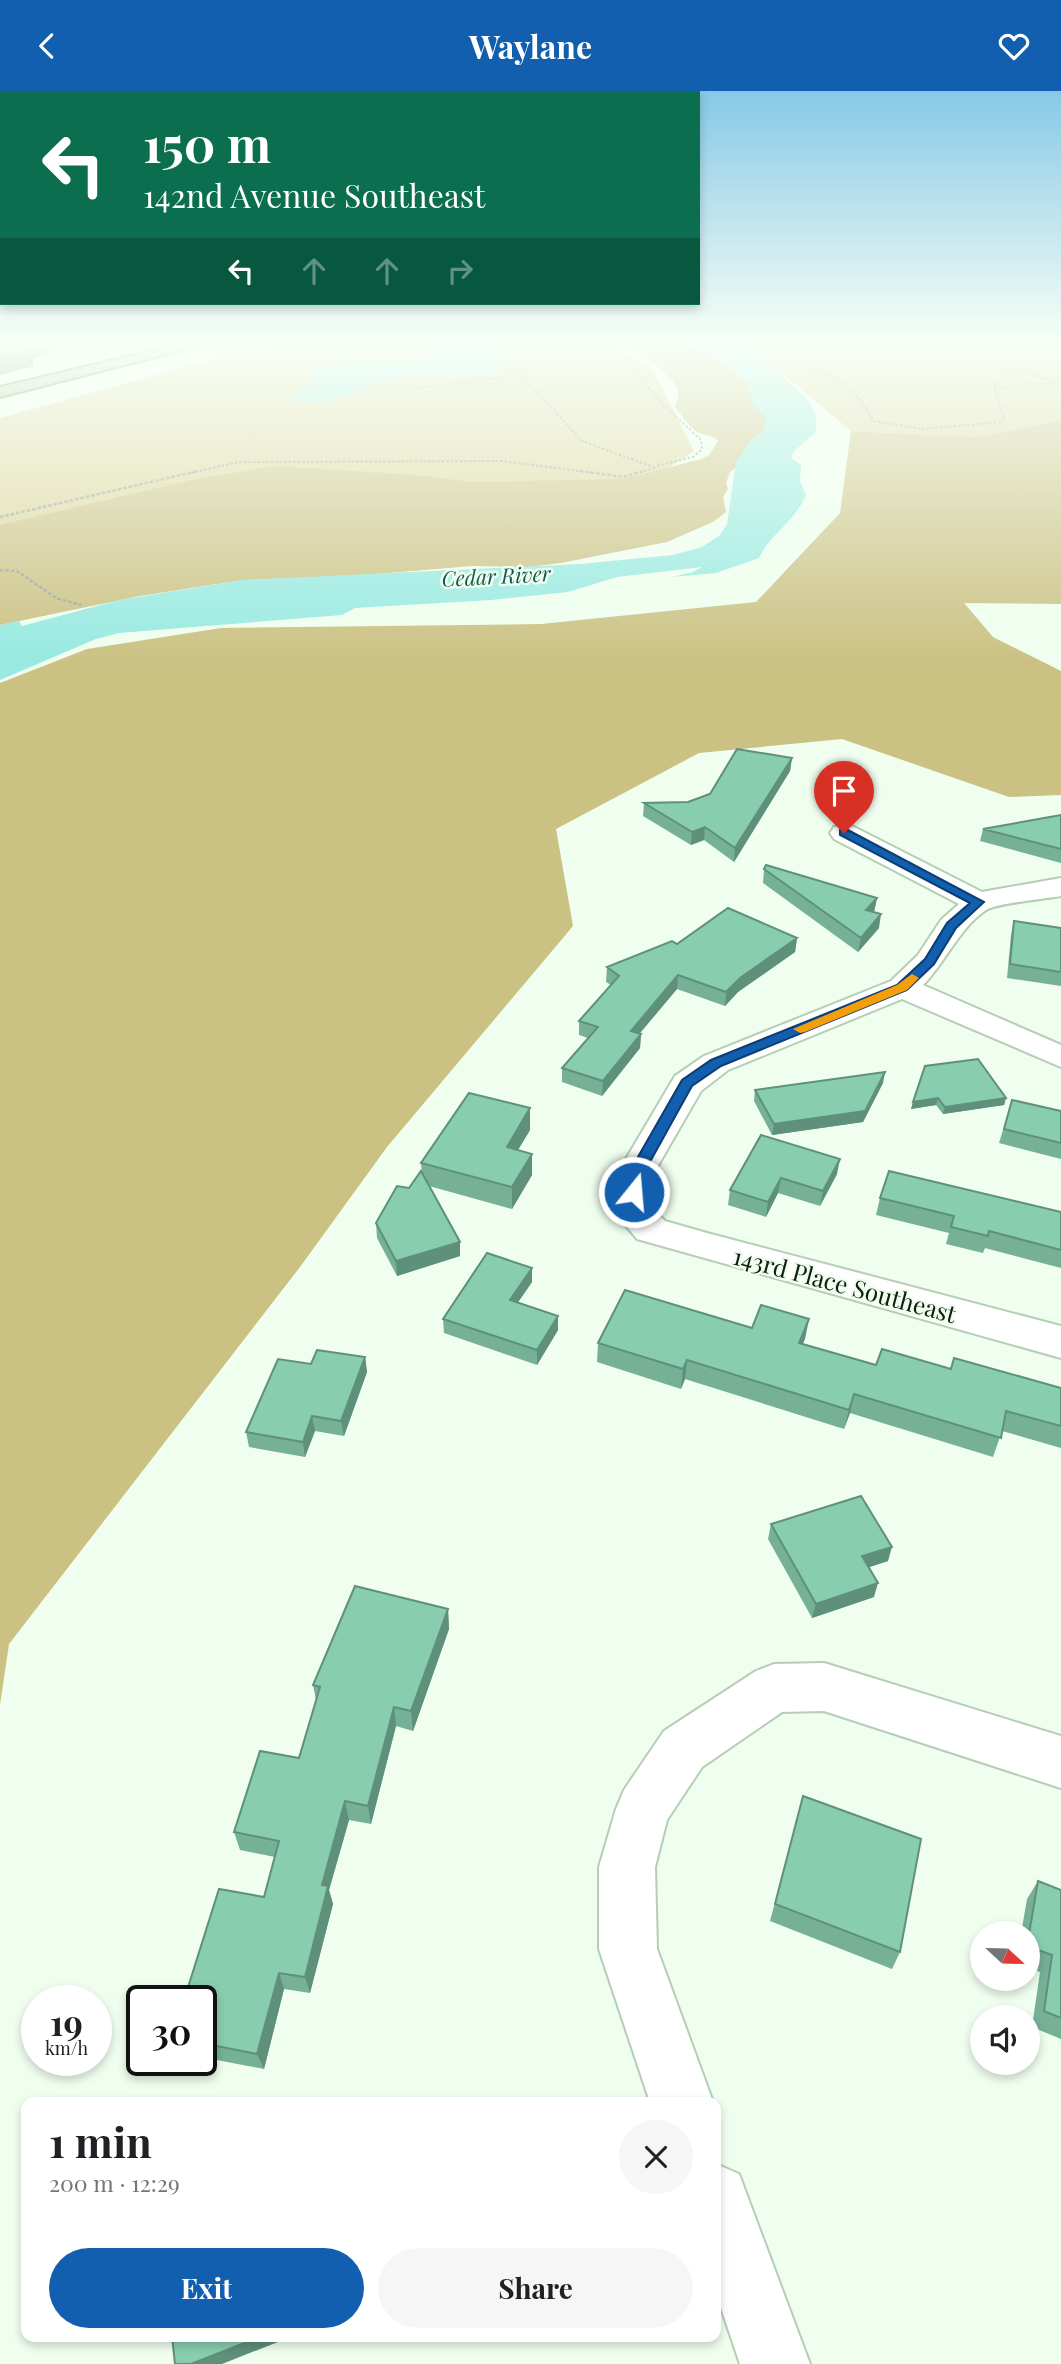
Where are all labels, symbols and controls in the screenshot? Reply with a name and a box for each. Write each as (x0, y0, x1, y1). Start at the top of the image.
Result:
text: Waylane (469, 24, 592, 67)
icon: back (28, 27, 66, 65)
icon: heart (995, 27, 1033, 65)
text: 150 m (143, 110, 271, 175)
icon: left (28, 119, 119, 210)
text: 142nd Avenue Southeast (143, 173, 485, 216)
icon: left (222, 252, 260, 290)
icon: ahead (295, 252, 333, 290)
icon: ahead (368, 252, 406, 290)
icon: right (441, 252, 479, 290)
water label: Cedar River (441, 558, 552, 592)
pin (814, 761, 874, 833)
icon: arrive (825, 772, 863, 810)
position arrow (597, 1155, 671, 1229)
street label: 143rd Place Southeast (730, 1239, 961, 1329)
north arrow (970, 1921, 1040, 1991)
map controls (970, 1921, 1040, 2075)
speed limit sign: 30 (126, 1985, 217, 2076)
text: 19 (50, 1998, 83, 2045)
button: sound (970, 2005, 1040, 2075)
text: km/h (45, 2036, 88, 2060)
text: 1 min (49, 2113, 152, 2169)
button: close (619, 2120, 693, 2194)
text: 200 m · 12:29 (49, 2167, 180, 2198)
button: Exit (49, 2248, 364, 2328)
button: Share (378, 2248, 693, 2328)

